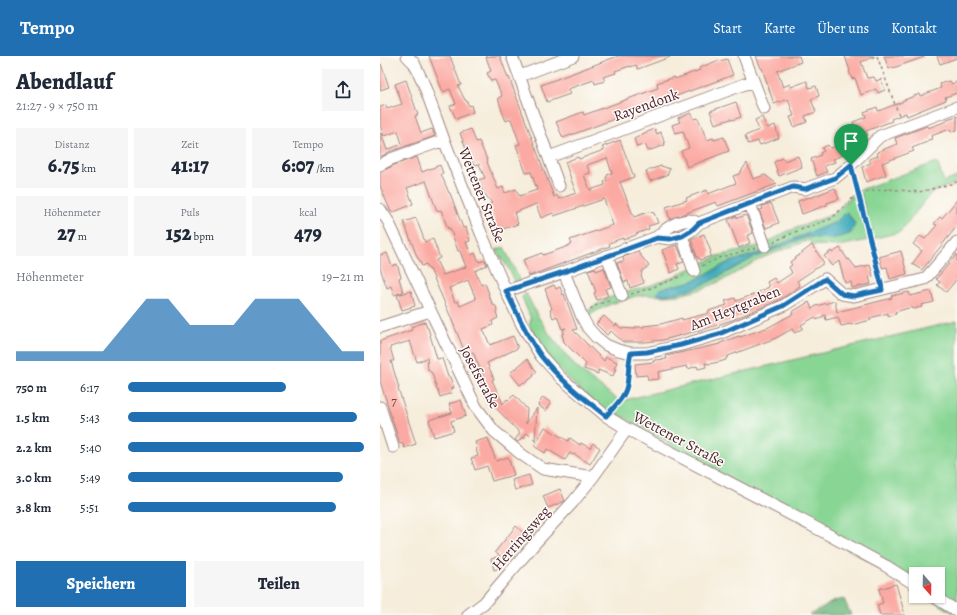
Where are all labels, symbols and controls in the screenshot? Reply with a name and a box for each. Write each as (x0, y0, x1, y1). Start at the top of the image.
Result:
text: Tempo (20, 15, 75, 41)
text: Start (713, 19, 742, 38)
text: Karte (764, 19, 795, 38)
text: Über uns (817, 19, 869, 38)
text: Kontakt (891, 19, 937, 38)
text: Abendlauf (16, 67, 113, 97)
button: share (322, 69, 364, 111)
street label: Rayendonk (611, 84, 682, 126)
text: 21:27 · 9 × 750 m (16, 97, 98, 114)
pin (834, 124, 868, 165)
icon: arrive (840, 130, 862, 152)
text: Distanz (54, 137, 90, 152)
text: Zeit (181, 137, 199, 152)
text: Tempo (293, 137, 323, 152)
street label: Wettener Straße (453, 144, 510, 246)
text: 6.75 (48, 152, 79, 179)
text: 41:17 (171, 152, 209, 179)
text: 6:07 (282, 152, 314, 179)
text: km (79, 161, 96, 176)
text: /km (314, 161, 334, 176)
text: Höhenmeter (43, 205, 101, 220)
text: Puls (180, 205, 200, 220)
text: kcal (299, 205, 317, 220)
text: 27 (57, 220, 76, 247)
text: 152 (166, 220, 191, 247)
text: 479 (294, 220, 322, 247)
text: m (76, 229, 87, 244)
text: bpm (191, 229, 214, 244)
text: Höhenmeter (16, 268, 84, 285)
text: 19–21 m (322, 268, 364, 285)
street label: Am Heytgraben (686, 281, 783, 336)
street label: Josefstraße (455, 342, 505, 412)
text: 750 m (16, 379, 47, 396)
text: 6:17 (80, 379, 99, 396)
house number: 7 (391, 392, 397, 409)
street label: Wettener Straße (629, 406, 728, 472)
text: 1.5 km (16, 409, 50, 426)
text: 5:43 (80, 409, 100, 426)
text: 2.2 km (16, 439, 52, 456)
text: 5:40 (80, 439, 102, 456)
text: 3.0 km (16, 469, 52, 486)
text: 5:49 (80, 469, 101, 486)
text: 3.8 km (16, 499, 51, 516)
text: 5:51 (80, 499, 99, 516)
street label: Herringsweg (487, 501, 555, 575)
button: Speichern (16, 561, 186, 607)
button: Teilen (194, 561, 364, 607)
north arrow (909, 567, 945, 603)
map controls (909, 567, 945, 603)

